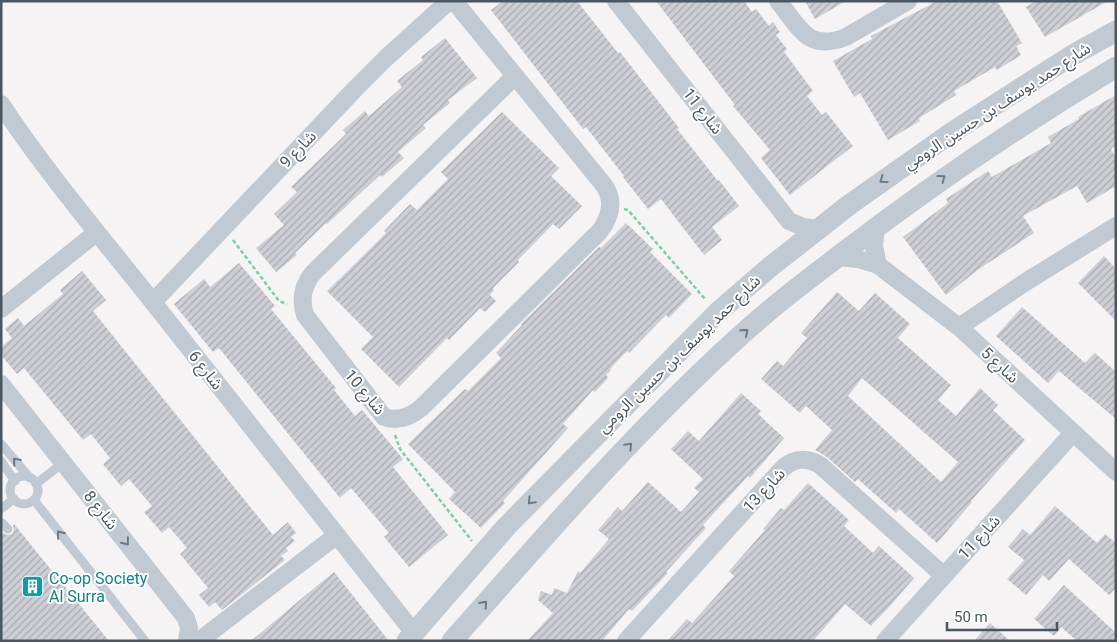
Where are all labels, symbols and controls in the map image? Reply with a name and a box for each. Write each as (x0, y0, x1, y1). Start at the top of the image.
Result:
street label: شارع حمد يوسف بن حسين الرومي (900, 38, 1096, 176)
street label: شارع 11 (677, 84, 727, 140)
street label: شارع 9 (276, 127, 322, 174)
one-way arrow (879, 174, 889, 183)
one-way arrow (936, 175, 946, 184)
street label: شارع حمد يوسف بن حسين الرومي (594, 271, 766, 439)
one-way arrow (739, 328, 748, 337)
street label: شارع 5 (975, 343, 1023, 389)
street label: شارع 6 (183, 347, 227, 395)
street label: شارع 10 (338, 366, 389, 420)
one-way arrow (623, 442, 632, 451)
one-way arrow (13, 458, 22, 467)
street label: شارع 13 (739, 464, 791, 518)
street label: شارع 8 (78, 487, 122, 535)
one-way arrow (528, 495, 537, 504)
street label: شارع 11 (954, 511, 1006, 565)
one-way arrow (58, 531, 66, 540)
one-way arrow (121, 536, 129, 545)
place label: Co-op Society Al Surra (49, 569, 148, 606)
building icon: Co-op Society Al Surra (21, 575, 45, 599)
scale bar (947, 600, 1057, 632)
one-way arrow (479, 601, 488, 610)
text: 50 m (954, 608, 988, 626)

